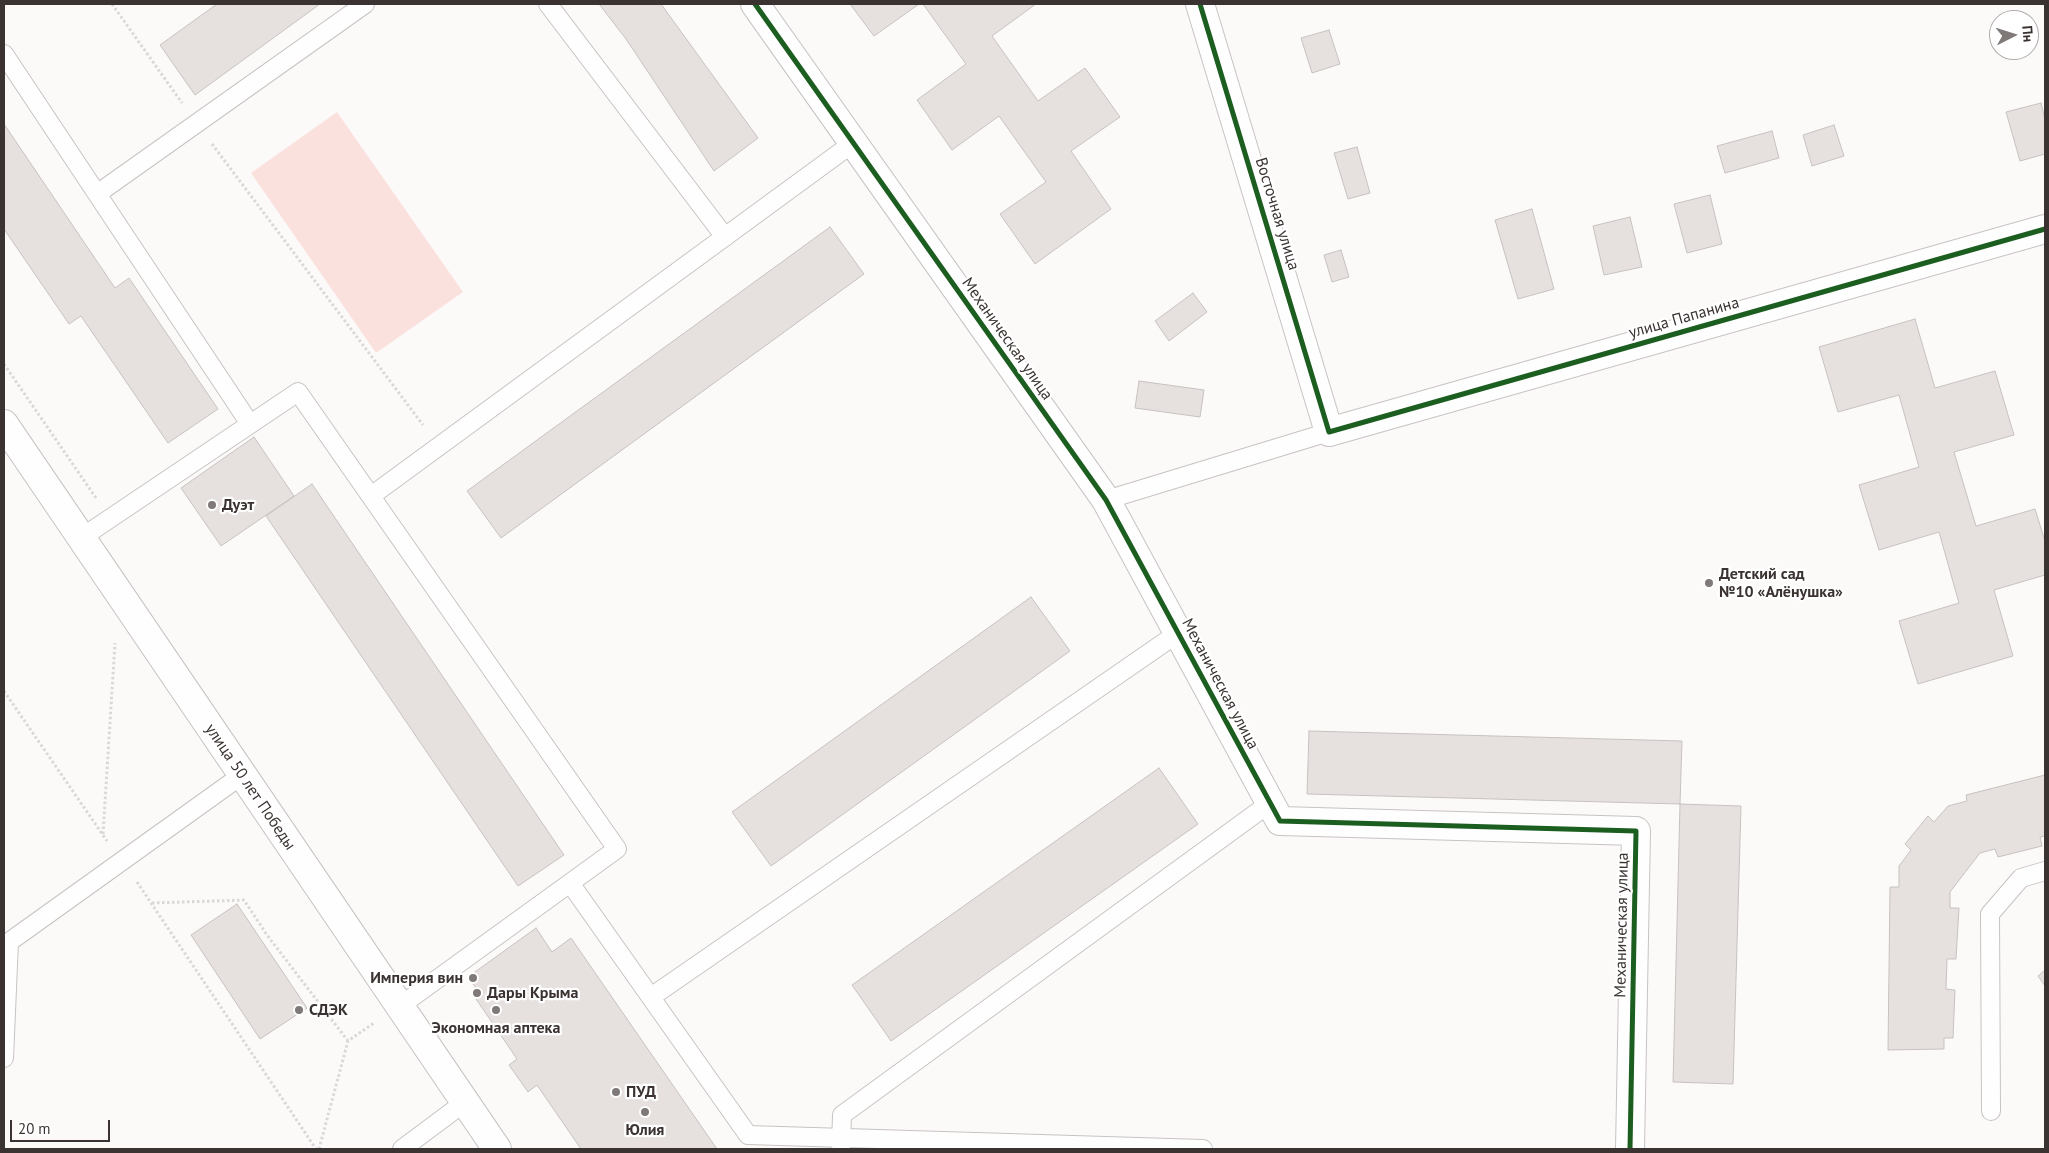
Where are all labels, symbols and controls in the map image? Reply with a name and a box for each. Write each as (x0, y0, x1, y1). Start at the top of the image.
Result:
north arrow (1989, 10, 2039, 60)
text: Пн (2018, 25, 2038, 43)
street label: Восточная улица (1251, 155, 1303, 273)
street label: Механическая улица (958, 274, 1056, 404)
street label: улица Папанина (1627, 293, 1741, 343)
place label: Дуэт (222, 495, 254, 515)
marker: Дуэт (206, 499, 218, 511)
place label: Детский сад №10 «Алёнушка» (1719, 564, 1843, 602)
marker: Детский сад №10 «Алёнушка» (1703, 577, 1715, 589)
street label: Механическая улица (1177, 615, 1263, 753)
street label: улица 50 лет Победы (201, 720, 299, 854)
street label: Механическая улица (1611, 852, 1633, 998)
place label: Империя вин (370, 968, 463, 988)
marker: Империя вин (467, 972, 479, 984)
place label: Дары Крыма (487, 983, 578, 1003)
marker: Дары Крыма (471, 987, 483, 999)
place label: СДЭК (309, 1000, 348, 1020)
marker: СДЭК (293, 1004, 305, 1016)
marker: Экономная аптека (490, 1004, 502, 1016)
place label: Экономная аптека (432, 1018, 560, 1038)
place label: ПУД (626, 1082, 656, 1102)
marker: ПУД (610, 1086, 622, 1098)
marker: Юлия (639, 1106, 651, 1118)
scale bar (12, 1110, 112, 1142)
text: 20 m (18, 1119, 51, 1138)
place label: Юлия (626, 1120, 664, 1140)

